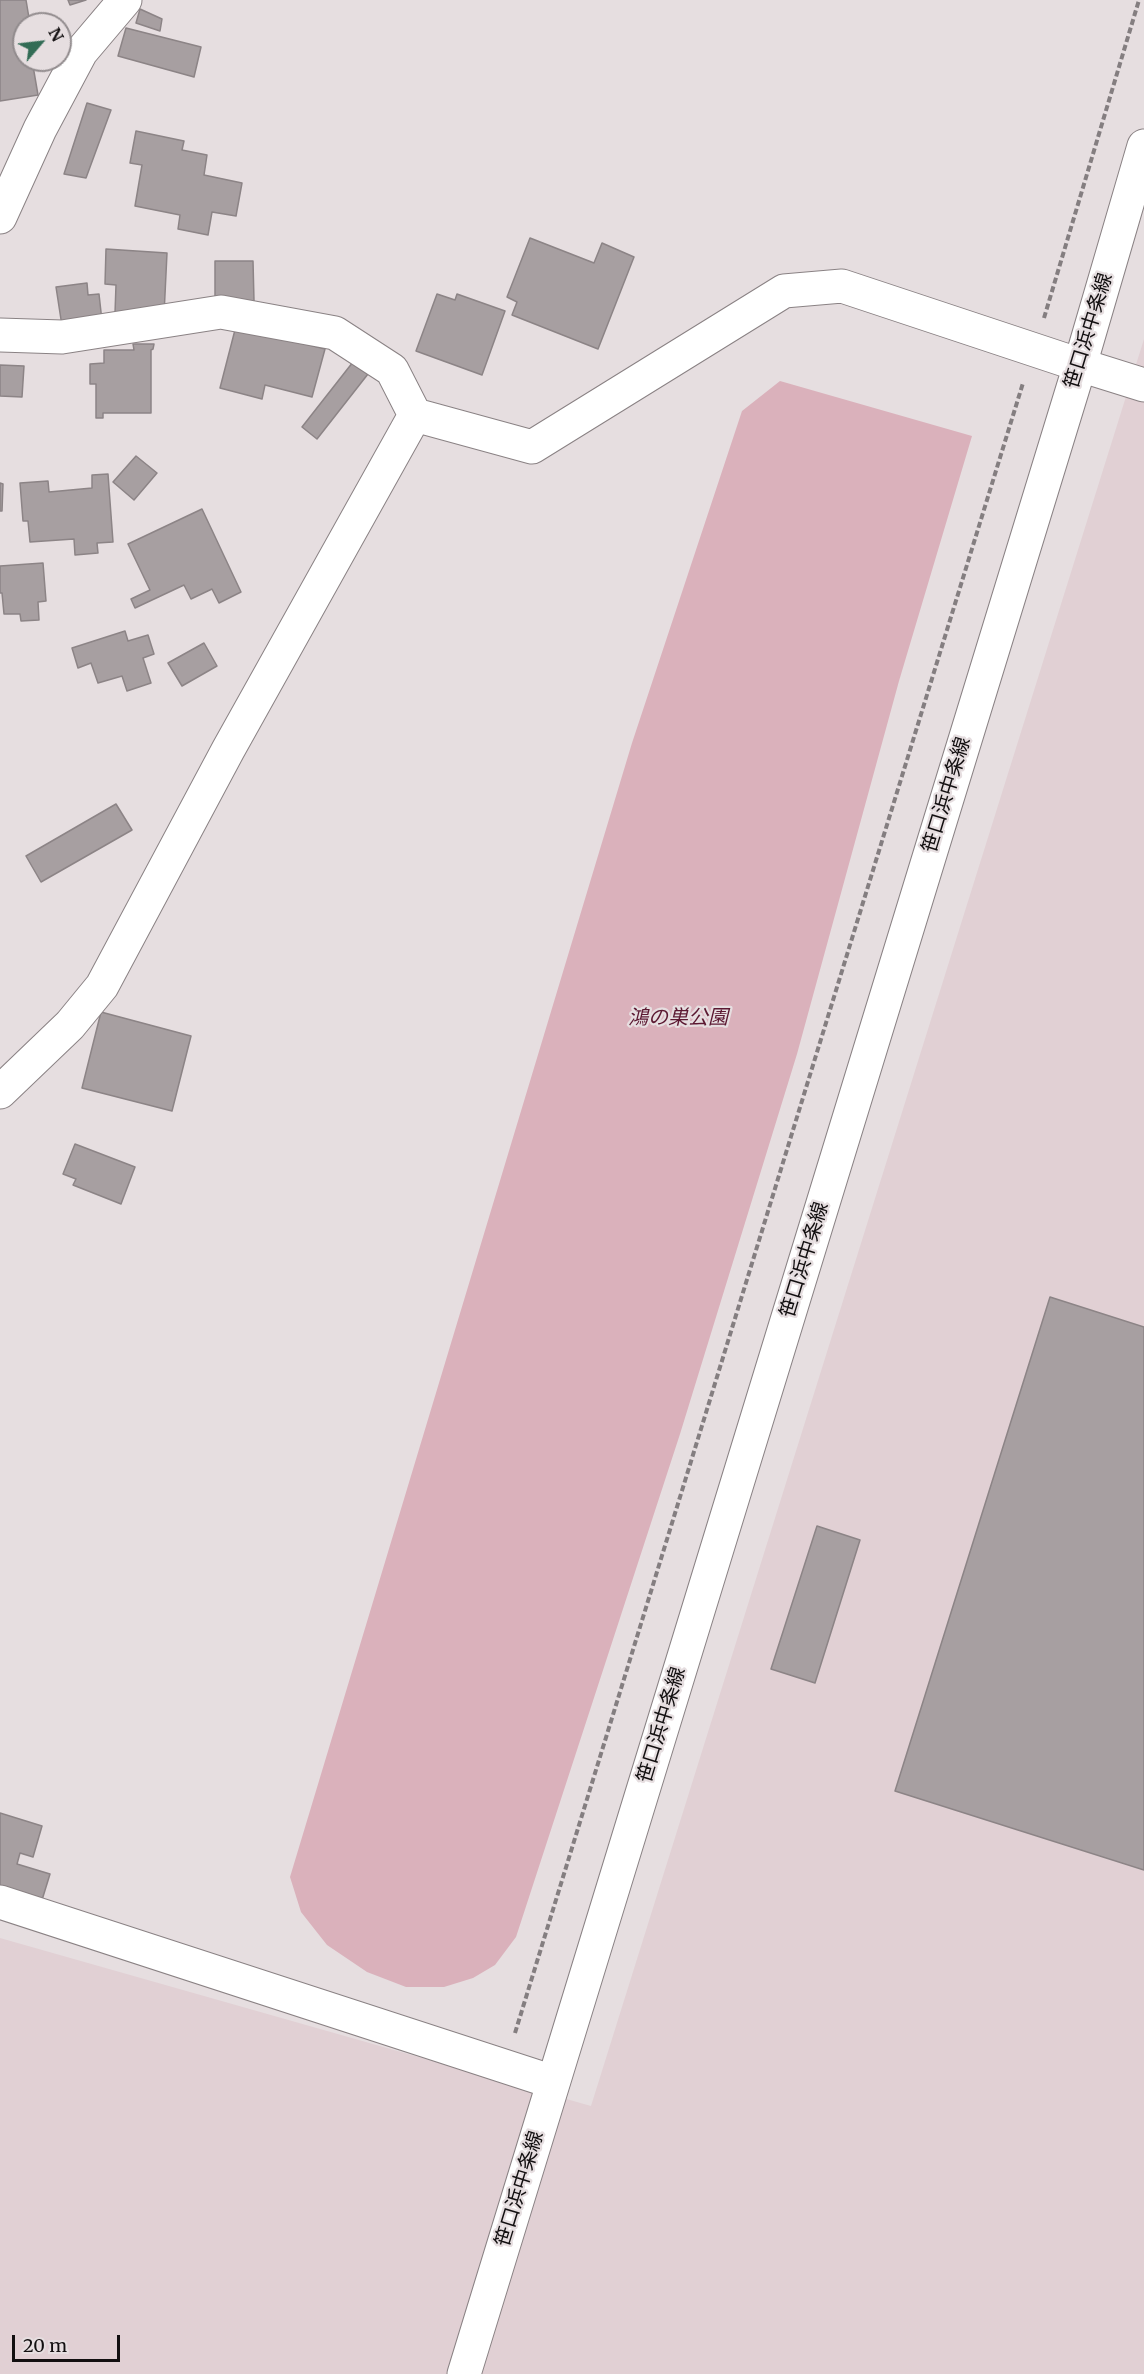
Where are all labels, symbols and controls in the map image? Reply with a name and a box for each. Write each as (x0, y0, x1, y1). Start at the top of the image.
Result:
north arrow (12, 12, 72, 72)
text: N (44, 24, 68, 45)
street label: 笹口浜中条線 (1060, 270, 1118, 392)
street label: 笹口浜中条線 (918, 734, 976, 856)
park label: 鴻の巣公園 (628, 1006, 728, 1030)
street label: 笹口浜中条線 (776, 1199, 834, 1321)
street label: 笹口浜中条線 (633, 1664, 691, 1786)
street label: 笹口浜中条線 (491, 2128, 549, 2250)
scale bar (15, 2323, 123, 2361)
text: 20 m (23, 2334, 67, 2357)

